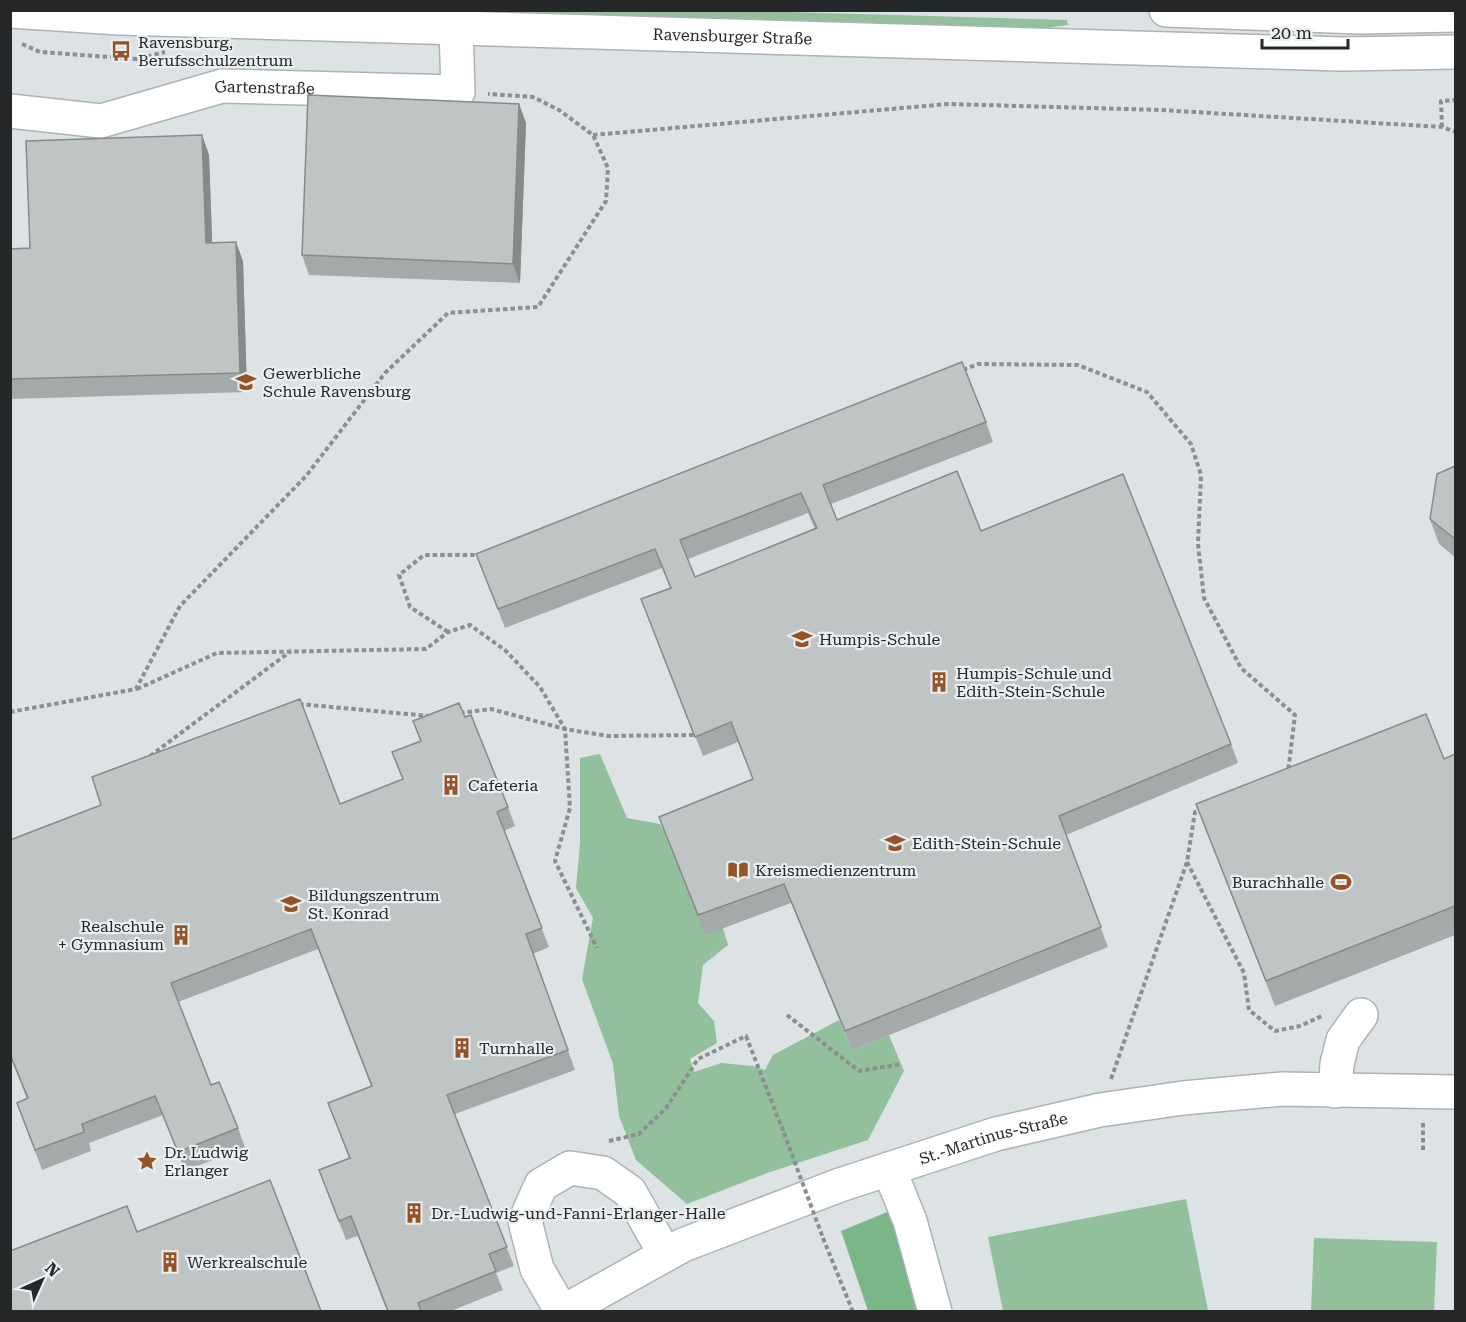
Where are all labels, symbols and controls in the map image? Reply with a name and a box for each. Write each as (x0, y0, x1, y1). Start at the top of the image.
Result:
scale bar (1262, 12, 1348, 50)
text: 20 m (1271, 22, 1312, 43)
street label: Ravensburger Straße (653, 24, 813, 48)
place label: Ravensburg, Berufsschulzentrum (138, 33, 293, 70)
bus stop icon: Ravensburg, Berufsschulzentrum (109, 39, 133, 63)
street label: Gartenstraße (212, 75, 315, 98)
place label: Gewerbliche Schule Ravensburg (263, 364, 412, 401)
school or university icon: Gewerbliche Schule Ravensburg (234, 370, 258, 394)
school or university icon: Humpis-Schule (790, 627, 814, 651)
place label: Humpis-Schule (819, 630, 940, 649)
place label: Humpis-Schule und Edith-Stein-Schule (956, 664, 1112, 701)
building icon: Humpis-Schule und Edith-Stein-Schule (927, 670, 951, 694)
building icon: Cafeteria (439, 773, 463, 797)
place label: Cafeteria (468, 776, 538, 795)
school or university icon: Edith-Stein-Schule (883, 831, 907, 855)
place label: Edith-Stein-Schule (912, 834, 1061, 853)
library icon: Kreismedienzentrum (726, 858, 750, 882)
place label: Kreismedienzentrum (755, 861, 917, 880)
sports icon: Burachhalle (1329, 870, 1353, 894)
place label: Burachhalle (1232, 873, 1324, 892)
place label: Bildungszentrum St. Konrad (308, 886, 440, 923)
school or university icon: Bildungszentrum St. Konrad (279, 892, 303, 916)
place label: Realschule + Gymnasium (58, 917, 164, 954)
building icon: Realschule + Gymnasium (169, 923, 193, 947)
building icon: Turnhalle (450, 1036, 474, 1060)
place label: Turnhalle (479, 1039, 554, 1058)
street label: St.-Martinus-Straße (917, 1108, 1070, 1168)
place label: Dr. Ludwig Erlanger (164, 1143, 249, 1180)
place icon: Dr. Ludwig Erlanger (135, 1149, 159, 1173)
building icon: Dr.-Ludwig-und-Fanni-Erlanger-Halle (402, 1201, 426, 1225)
place label: Dr.-Ludwig-und-Fanni-Erlanger-Halle (431, 1204, 726, 1223)
north arrow (12, 1250, 72, 1310)
building icon: Werkrealschule (158, 1250, 182, 1274)
place label: Werkrealschule (187, 1253, 307, 1272)
text: N (41, 1259, 63, 1281)

